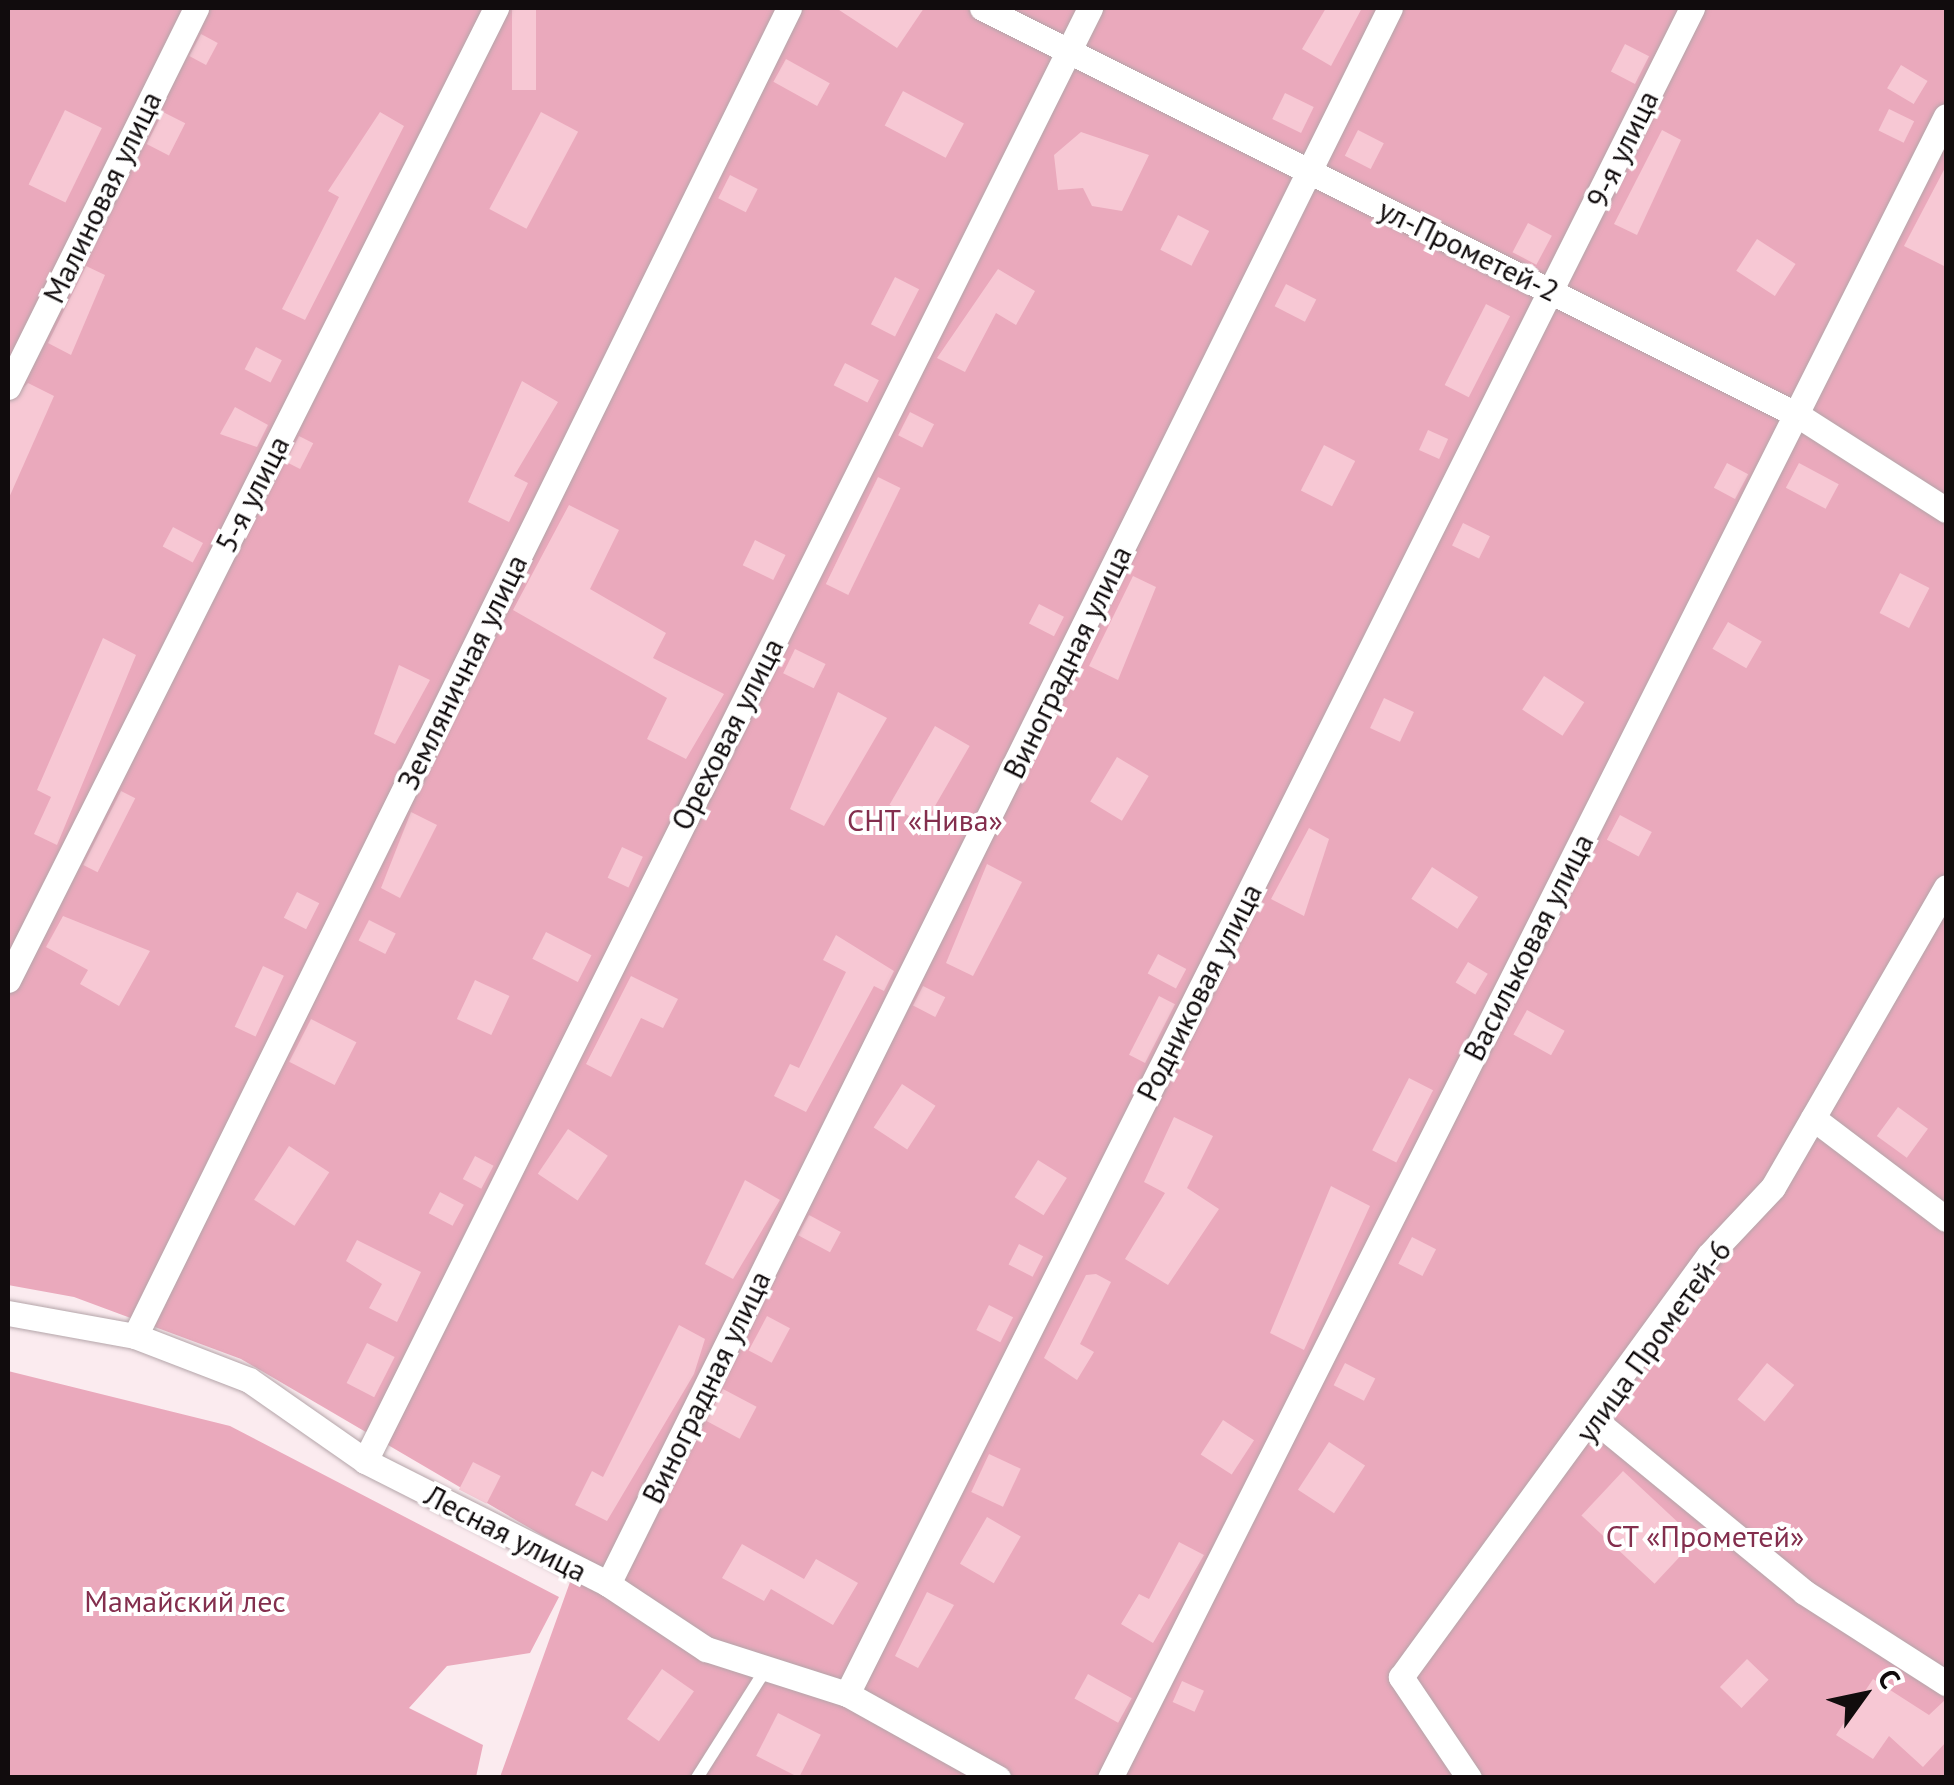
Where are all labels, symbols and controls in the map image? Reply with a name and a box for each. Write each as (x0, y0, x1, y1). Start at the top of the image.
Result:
street label: Малиновая улица (35, 85, 169, 309)
street label: 9-я улица (1578, 85, 1666, 213)
street label: ул-Прометей-2 (1373, 191, 1565, 309)
street label: 5-я улица (207, 430, 297, 558)
street label: Виноградная улица (995, 540, 1139, 784)
street label: Земляничная улица (389, 549, 535, 795)
street label: Ореховая улица (663, 632, 791, 836)
park label: СНТ «Нива» (846, 802, 1004, 838)
street label: Васильковая улица (1455, 828, 1601, 1066)
street label: Родниковая улица (1129, 877, 1269, 1107)
street label: улица Прометей-6 (1568, 1233, 1738, 1449)
street label: Виноградная улица (634, 1265, 778, 1509)
street label: Лесная улица (419, 1477, 593, 1589)
park label: СТ «Прометей» (1605, 1518, 1805, 1554)
park label: Мамайский лес (84, 1583, 286, 1619)
north arrow (1814, 1645, 1914, 1745)
text: С (1870, 1662, 1909, 1695)

